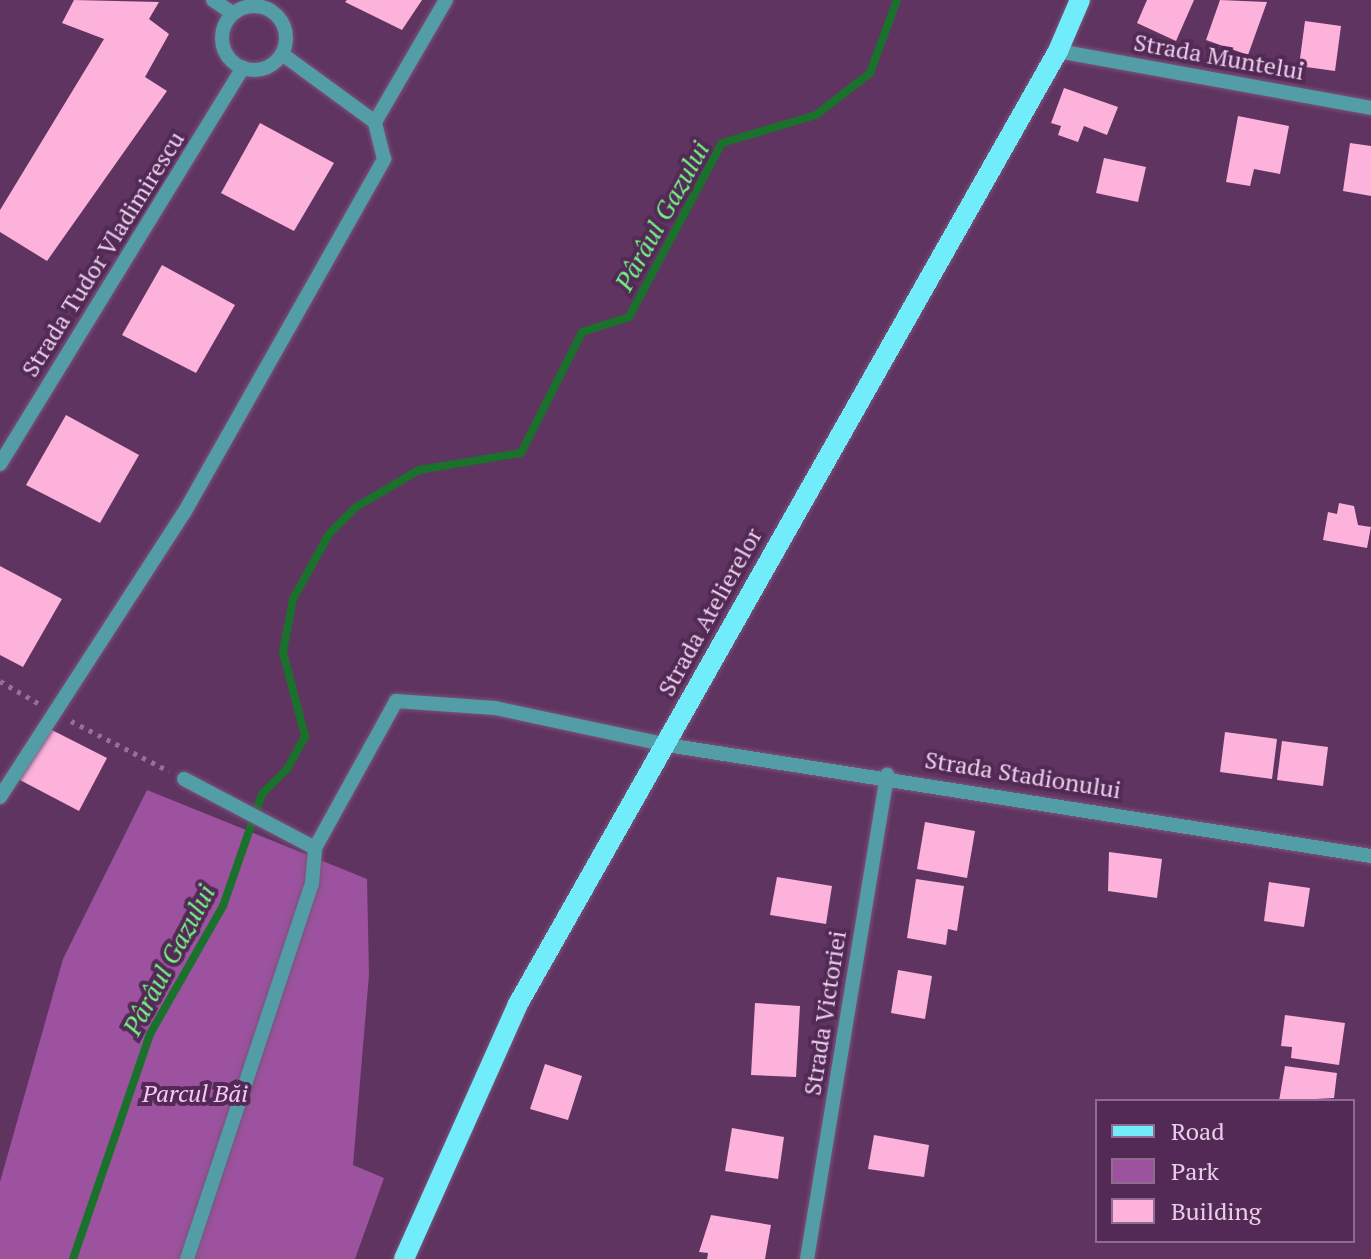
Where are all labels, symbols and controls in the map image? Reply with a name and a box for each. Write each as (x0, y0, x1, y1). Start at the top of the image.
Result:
street label: Strada Muntelui (1132, 28, 1306, 86)
street label: Strada Tudor Vladimirescu (15, 126, 191, 382)
water label: Pârâul Gazului (608, 136, 716, 296)
street label: Strada Atelierelor (652, 523, 768, 701)
street label: Strada Stadionului (923, 745, 1123, 805)
water label: Pârâul Gazului (116, 879, 222, 1041)
street label: Strada Victoriei (798, 928, 852, 1098)
park label: Parcul Băi (142, 1080, 248, 1108)
legend (1095, 1099, 1355, 1243)
text: Road (1171, 1115, 1225, 1147)
text: Park (1171, 1155, 1219, 1187)
text: Building (1171, 1195, 1261, 1227)

